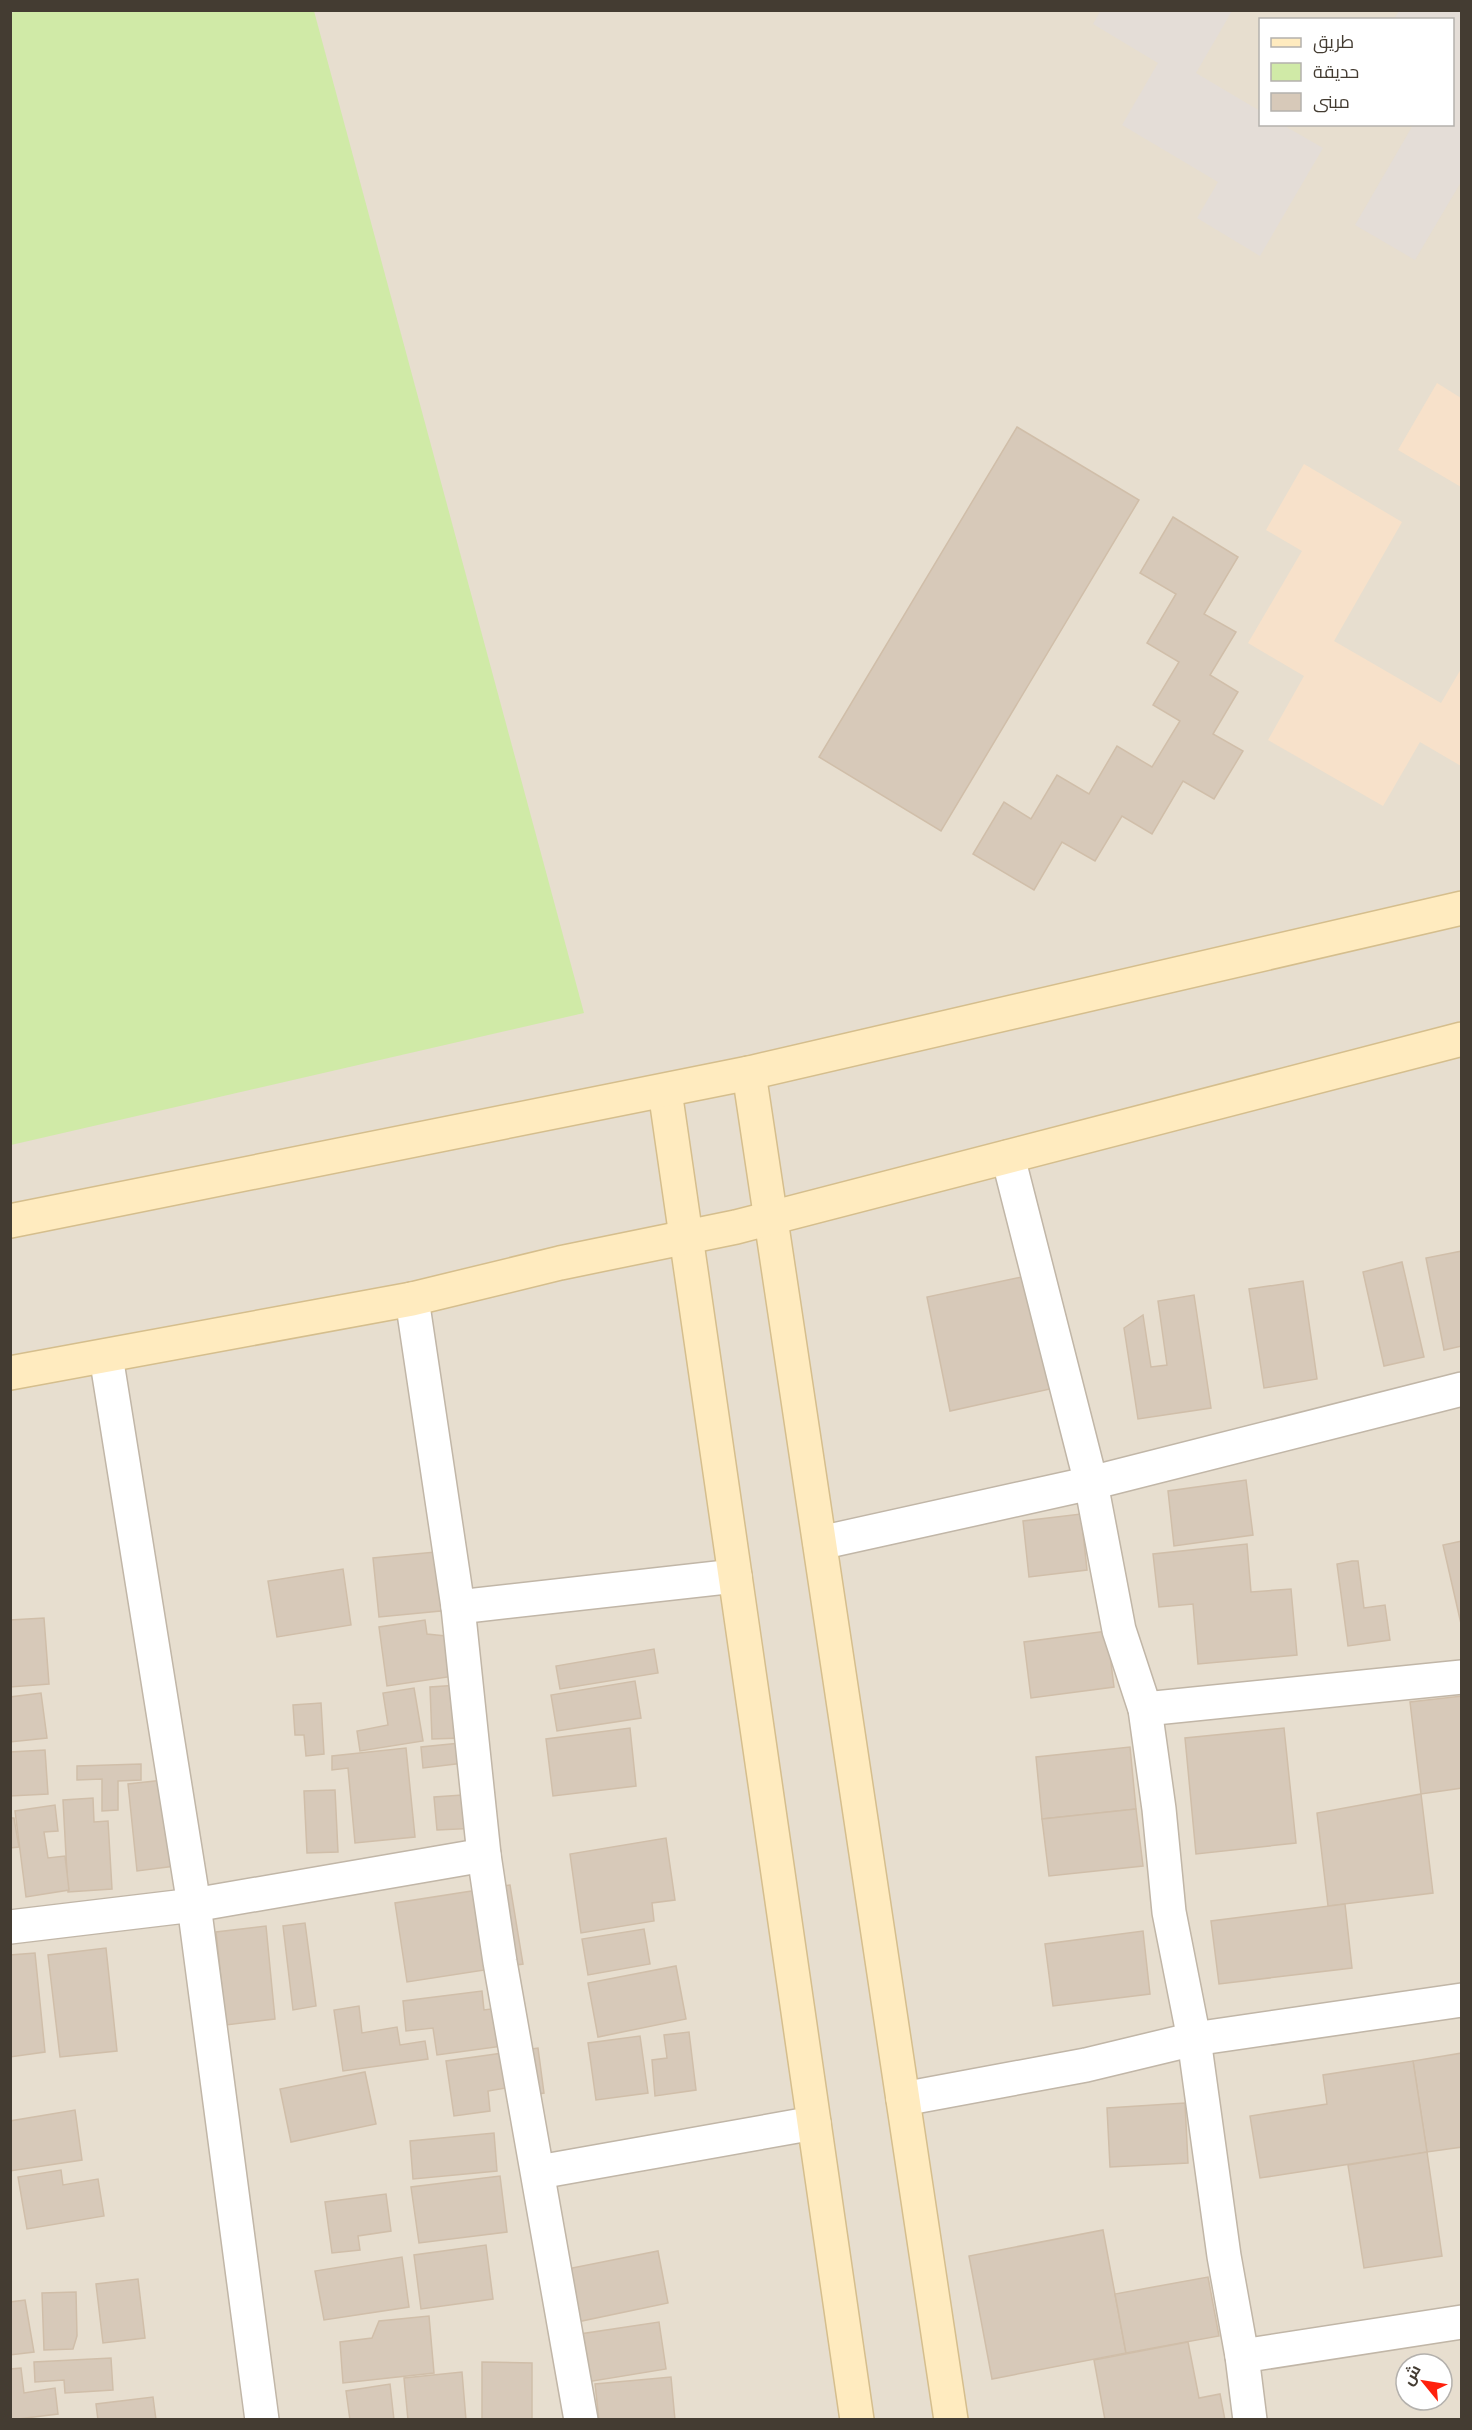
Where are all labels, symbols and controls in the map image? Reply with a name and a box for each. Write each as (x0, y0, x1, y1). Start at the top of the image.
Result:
legend (1259, 18, 1454, 126)
text: طريق (1313, 31, 1354, 54)
text: حديقة (1313, 61, 1359, 82)
text: مبنى (1313, 91, 1350, 113)
north arrow (1394, 2352, 1454, 2412)
text: ش (1397, 2361, 1425, 2388)

